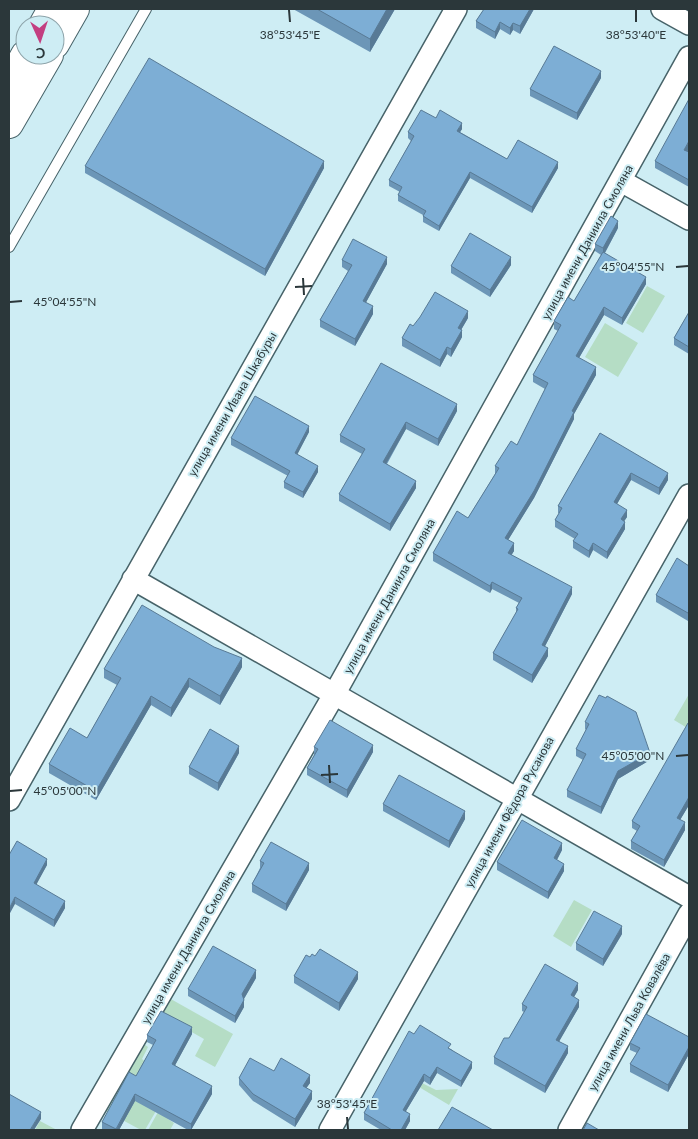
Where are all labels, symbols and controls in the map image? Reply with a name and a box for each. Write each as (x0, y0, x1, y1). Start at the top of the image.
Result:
north arrow (15, 15, 65, 65)
text: 38°53'45"E (260, 27, 320, 42)
text: 38°53'40"E (606, 27, 666, 42)
text: С (35, 45, 46, 62)
street label: улица имени Даниила Смоляна (538, 162, 636, 322)
text: 45°04'55"N (602, 259, 664, 274)
text: 45°04'55"N (34, 294, 96, 309)
street label: улица имени Ивана Шкабуры (184, 329, 280, 479)
street label: улица имени Даниила Смоляна (340, 516, 438, 676)
street label: улица имени Фёдора Русанова (461, 734, 557, 890)
text: 45°05'00"N (602, 748, 664, 763)
text: 45°05'00"N (34, 783, 96, 798)
street label: улица имени Даниила Смоляна (138, 867, 238, 1027)
street label: улица имени Льва Ковалёва (585, 950, 673, 1094)
text: 38°53'45"E (317, 1096, 377, 1111)

